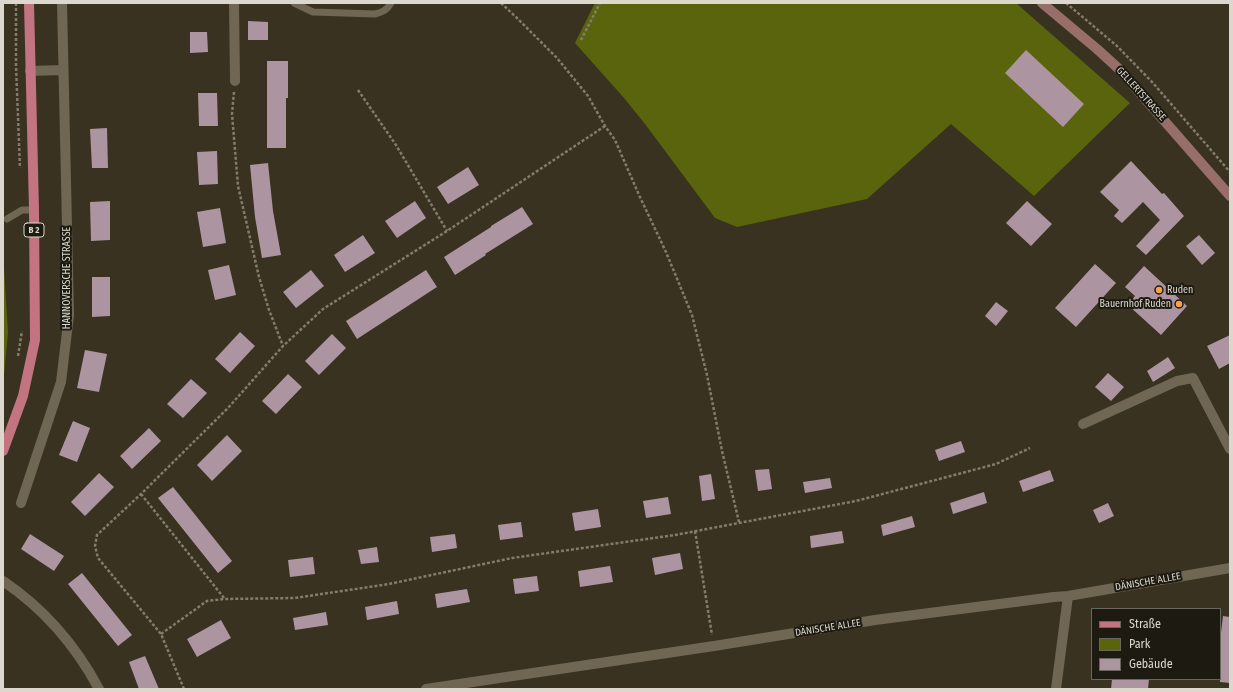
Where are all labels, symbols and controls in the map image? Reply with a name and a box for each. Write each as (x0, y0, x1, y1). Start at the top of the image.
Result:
street label: GELLERTSTRASSE (1114, 65, 1168, 123)
road number: B 2 (24, 223, 44, 237)
street label: HANNOVERSCHE STRASSE (61, 227, 73, 329)
place label: Ruden (1167, 284, 1193, 296)
marker: Ruden (1154, 285, 1164, 295)
place label: Bauernhof Ruden (1100, 298, 1171, 310)
marker: Bauernhof Ruden (1174, 299, 1184, 309)
street label: DÄNISCHE ALLEE (1114, 570, 1182, 594)
legend (1091, 608, 1221, 680)
street label: DÄNISCHE ALLEE (794, 617, 862, 639)
text: Straße (1129, 617, 1161, 631)
text: Park (1129, 637, 1150, 651)
text: Gebäude (1129, 657, 1173, 671)

